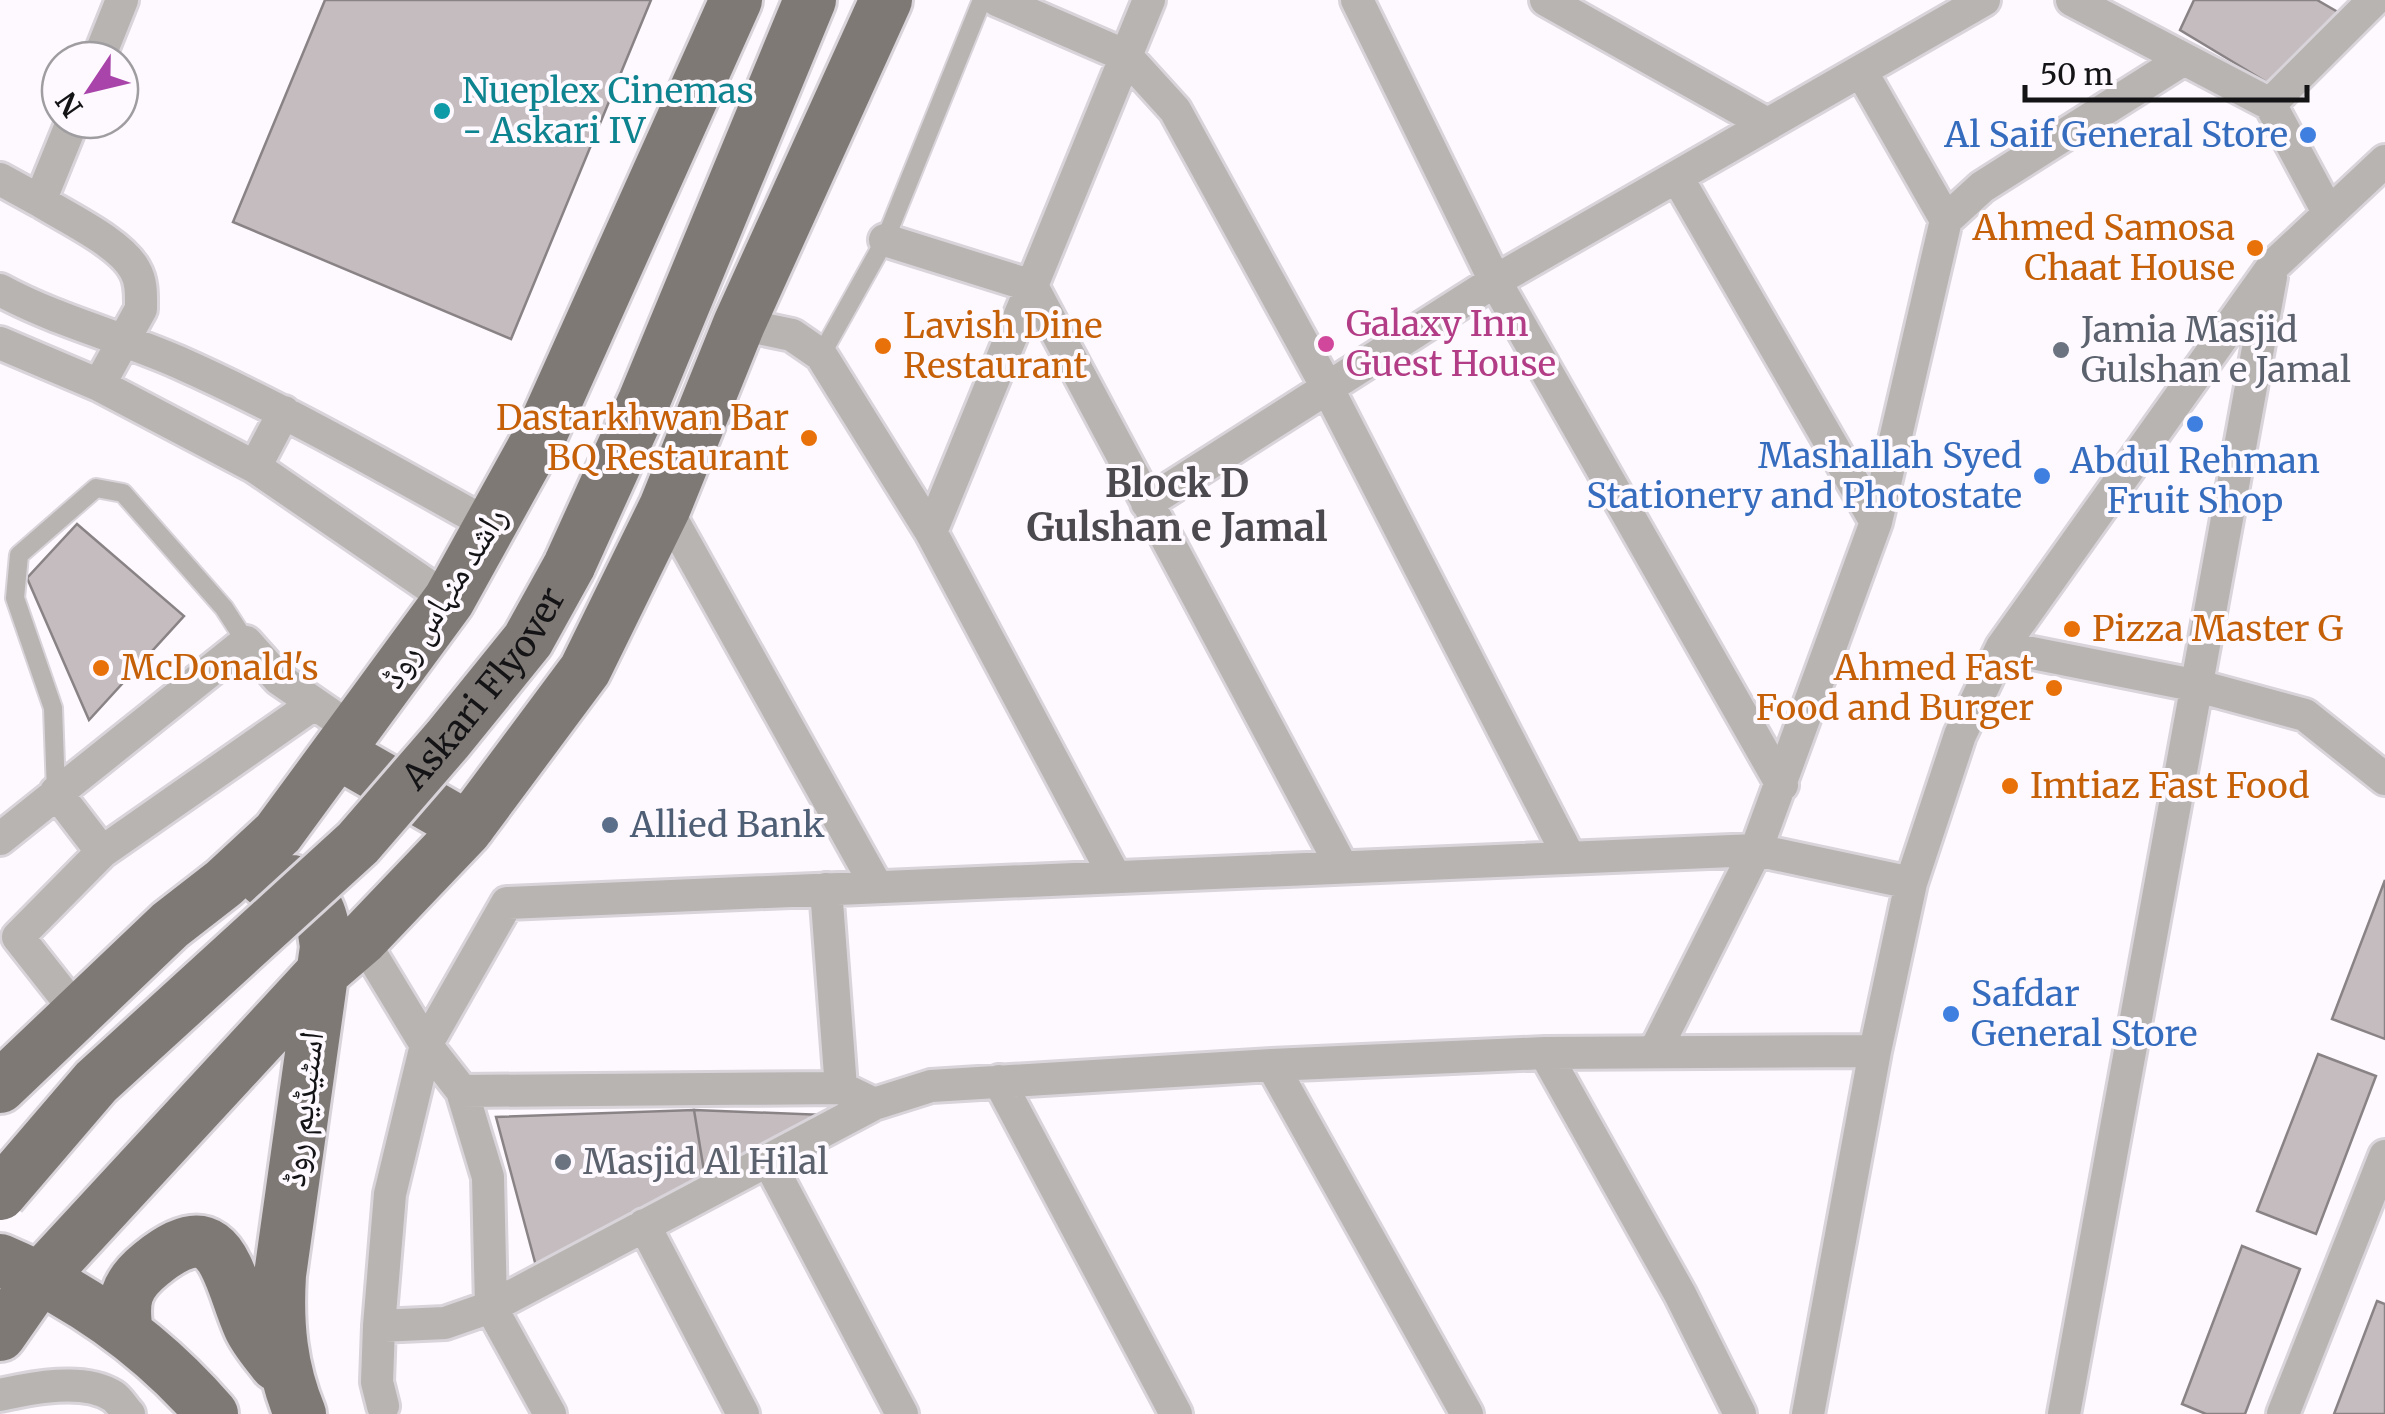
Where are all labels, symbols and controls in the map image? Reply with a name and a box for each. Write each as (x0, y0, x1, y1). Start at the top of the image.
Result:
north arrow (40, 40, 140, 140)
scale bar (2025, 40, 2308, 102)
text: 50 m (2040, 55, 2113, 93)
place label: Nueplex Cinemas - Askari IV (462, 69, 754, 153)
text: N (48, 85, 91, 124)
marker: Nueplex Cinemas - Askari IV (431, 100, 453, 122)
place label: Al Saif General Store (1943, 113, 2288, 157)
marker: Al Saif General Store (2297, 124, 2319, 146)
place label: Ahmed Samosa Chaat House (1971, 206, 2235, 290)
marker: Ahmed Samosa Chaat House (2244, 237, 2266, 259)
place label: Galaxy Inn Guest House (1346, 302, 1556, 386)
place label: Lavish Dine Restaurant (903, 304, 1103, 388)
place label: Jamia Masjid Gulshan e Jamal (2080, 308, 2351, 392)
marker: Galaxy Inn Guest House (1315, 333, 1337, 355)
marker: Lavish Dine Restaurant (872, 335, 894, 357)
marker: Jamia Masjid Gulshan e Jamal (2050, 339, 2072, 361)
place label: Dastarkhwan Bar BQ Restaurant (496, 396, 789, 480)
marker: Abdul Rehman Fruit Shop (2184, 413, 2206, 435)
marker: Dastarkhwan Bar BQ Restaurant (798, 427, 820, 449)
place label: Mashallah Syed Stationery and Photostate (1586, 434, 2022, 518)
place label: Abdul Rehman Fruit Shop (2069, 439, 2320, 523)
district label: Block D Gulshan e Jamal (1026, 460, 1328, 551)
marker: Mashallah Syed Stationery and Photostate (2031, 465, 2053, 487)
street label: راشد منہاس روڈ (370, 498, 516, 696)
street label: Askari Flyover (392, 580, 575, 799)
place label: Pizza Master G (2092, 607, 2343, 651)
marker: Pizza Master G (2061, 618, 2083, 640)
place label: McDonald's (121, 646, 319, 690)
place label: Ahmed Fast Food and Burger (1756, 646, 2034, 730)
marker: McDonald's (90, 657, 112, 679)
marker: Ahmed Fast Food and Burger (2043, 677, 2065, 699)
place label: Imtiaz Fast Food (2030, 764, 2310, 808)
marker: Imtiaz Fast Food (1999, 775, 2021, 797)
place label: Allied Bank (629, 803, 825, 847)
marker: Allied Bank (599, 814, 621, 836)
place label: Safdar General Store (1971, 972, 2197, 1056)
marker: Safdar General Store (1940, 1003, 1962, 1025)
street label: اسٹیڈیم روڈ (271, 1029, 334, 1189)
place label: Masjid Al Hilal (583, 1140, 829, 1184)
marker: Masjid Al Hilal (552, 1151, 574, 1173)

